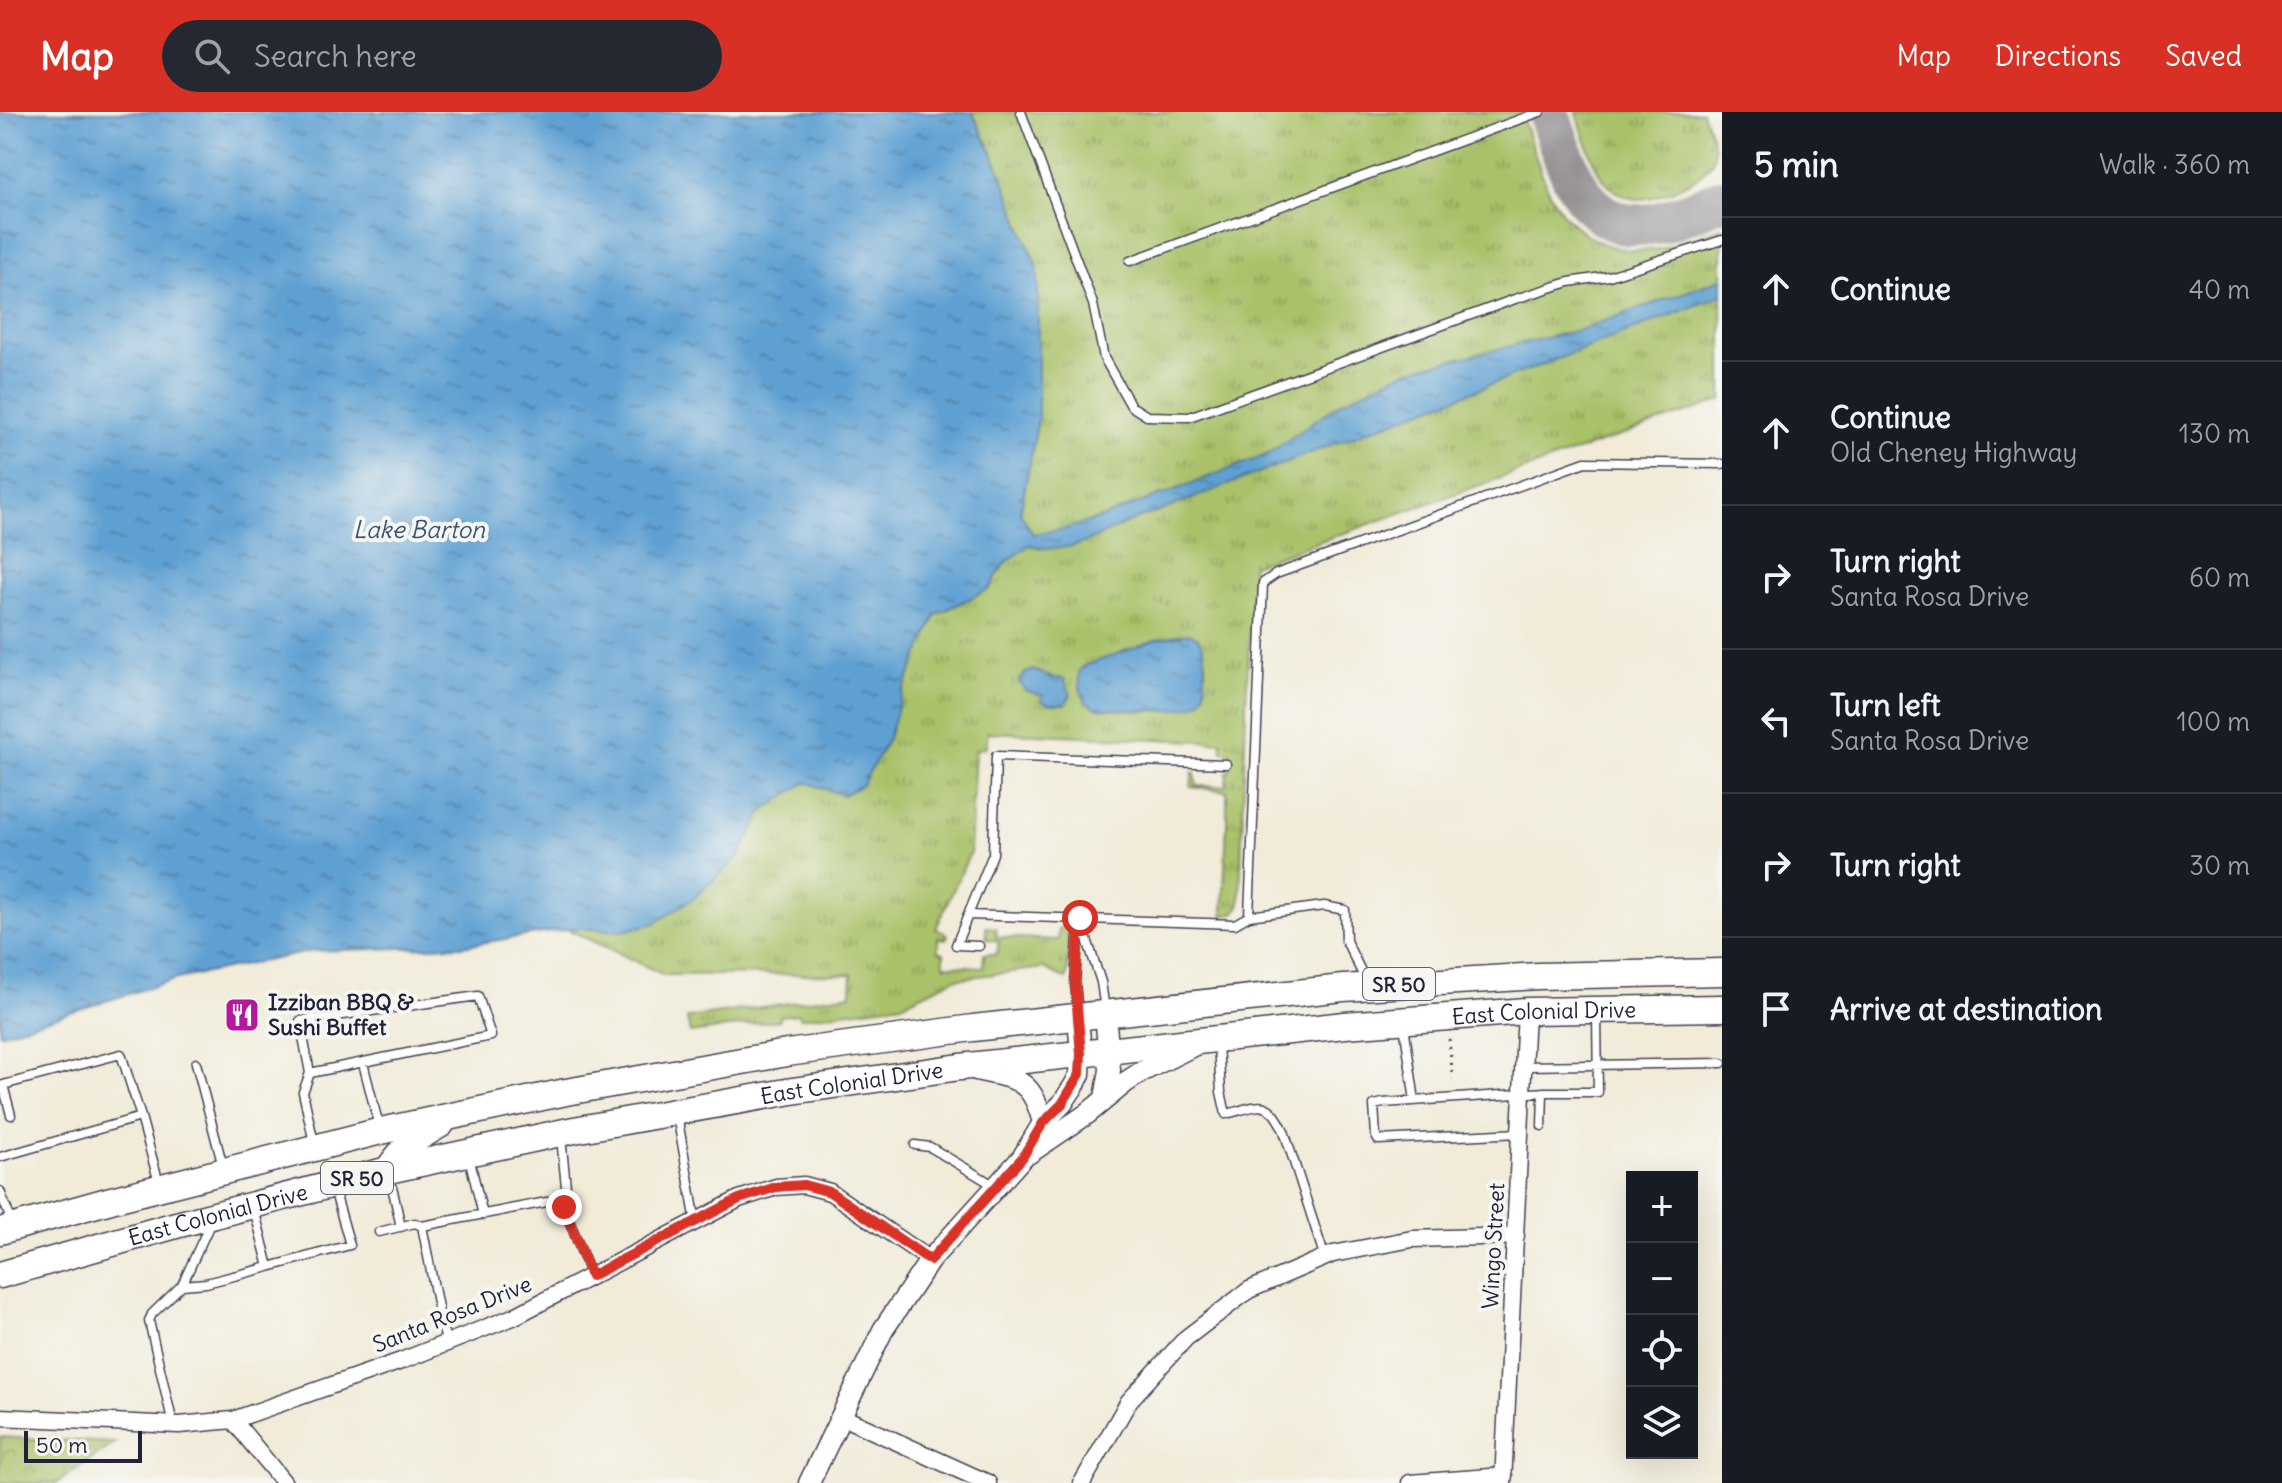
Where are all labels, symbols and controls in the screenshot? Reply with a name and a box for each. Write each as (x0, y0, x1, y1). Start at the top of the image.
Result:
search box (162, 20, 722, 92)
text: Map (40, 33, 114, 80)
icon: search (190, 34, 234, 78)
text: Search here (254, 37, 417, 75)
text: Map (1896, 38, 1951, 74)
text: Directions (1995, 38, 2121, 74)
text: Saved (2165, 38, 2242, 74)
text: 5 min (1754, 143, 1839, 186)
text: Walk · 360 m (2099, 148, 2250, 181)
icon: ahead (1754, 267, 1798, 311)
text: Continue (1830, 270, 1951, 308)
text: 40 m (2189, 273, 2250, 306)
text: Continue (1830, 398, 1951, 436)
icon: ahead (1754, 411, 1798, 455)
text: 130 m (2179, 417, 2250, 450)
text: Old Cheney Highway (1830, 436, 2077, 469)
water label: Lake Barton (353, 514, 486, 544)
text: Turn right (1830, 542, 1961, 580)
icon: right (1754, 555, 1798, 599)
text: 60 m (2189, 561, 2250, 594)
text: Santa Rosa Drive (1830, 580, 2029, 613)
text: Turn left (1830, 686, 1941, 724)
icon: left (1754, 699, 1798, 743)
text: 100 m (2176, 705, 2250, 738)
text: Santa Rosa Drive (1830, 724, 2029, 757)
icon: right (1754, 843, 1798, 887)
text: Turn right (1830, 846, 1961, 884)
text: 30 m (2189, 849, 2250, 882)
route start (1062, 900, 1098, 936)
road number: SR 50 (1363, 968, 1435, 1000)
icon: arrive (1754, 987, 1798, 1031)
place label: Izziban BBQ & Sushi Buffet (268, 988, 414, 1041)
text: Arrive at destination (1830, 990, 2102, 1028)
street label: East Colonial Drive (1451, 995, 1636, 1031)
restaurant icon: Izziban BBQ & Sushi Buffet (223, 996, 261, 1034)
street label: East Colonial Drive (758, 1056, 945, 1110)
road number: SR 50 (321, 1162, 393, 1194)
map controls (1626, 1171, 1698, 1459)
button: + (1626, 1171, 1698, 1243)
street label: East Colonial Drive (125, 1177, 310, 1252)
street label: Wingo Street (1476, 1182, 1510, 1310)
route end (546, 1189, 582, 1225)
button: − (1626, 1243, 1698, 1315)
street label: Santa Rosa Drive (369, 1269, 535, 1359)
button: locate (1626, 1315, 1698, 1387)
button: layers (1626, 1387, 1698, 1459)
scale bar (24, 1427, 142, 1463)
text: 50 m (36, 1431, 88, 1459)

